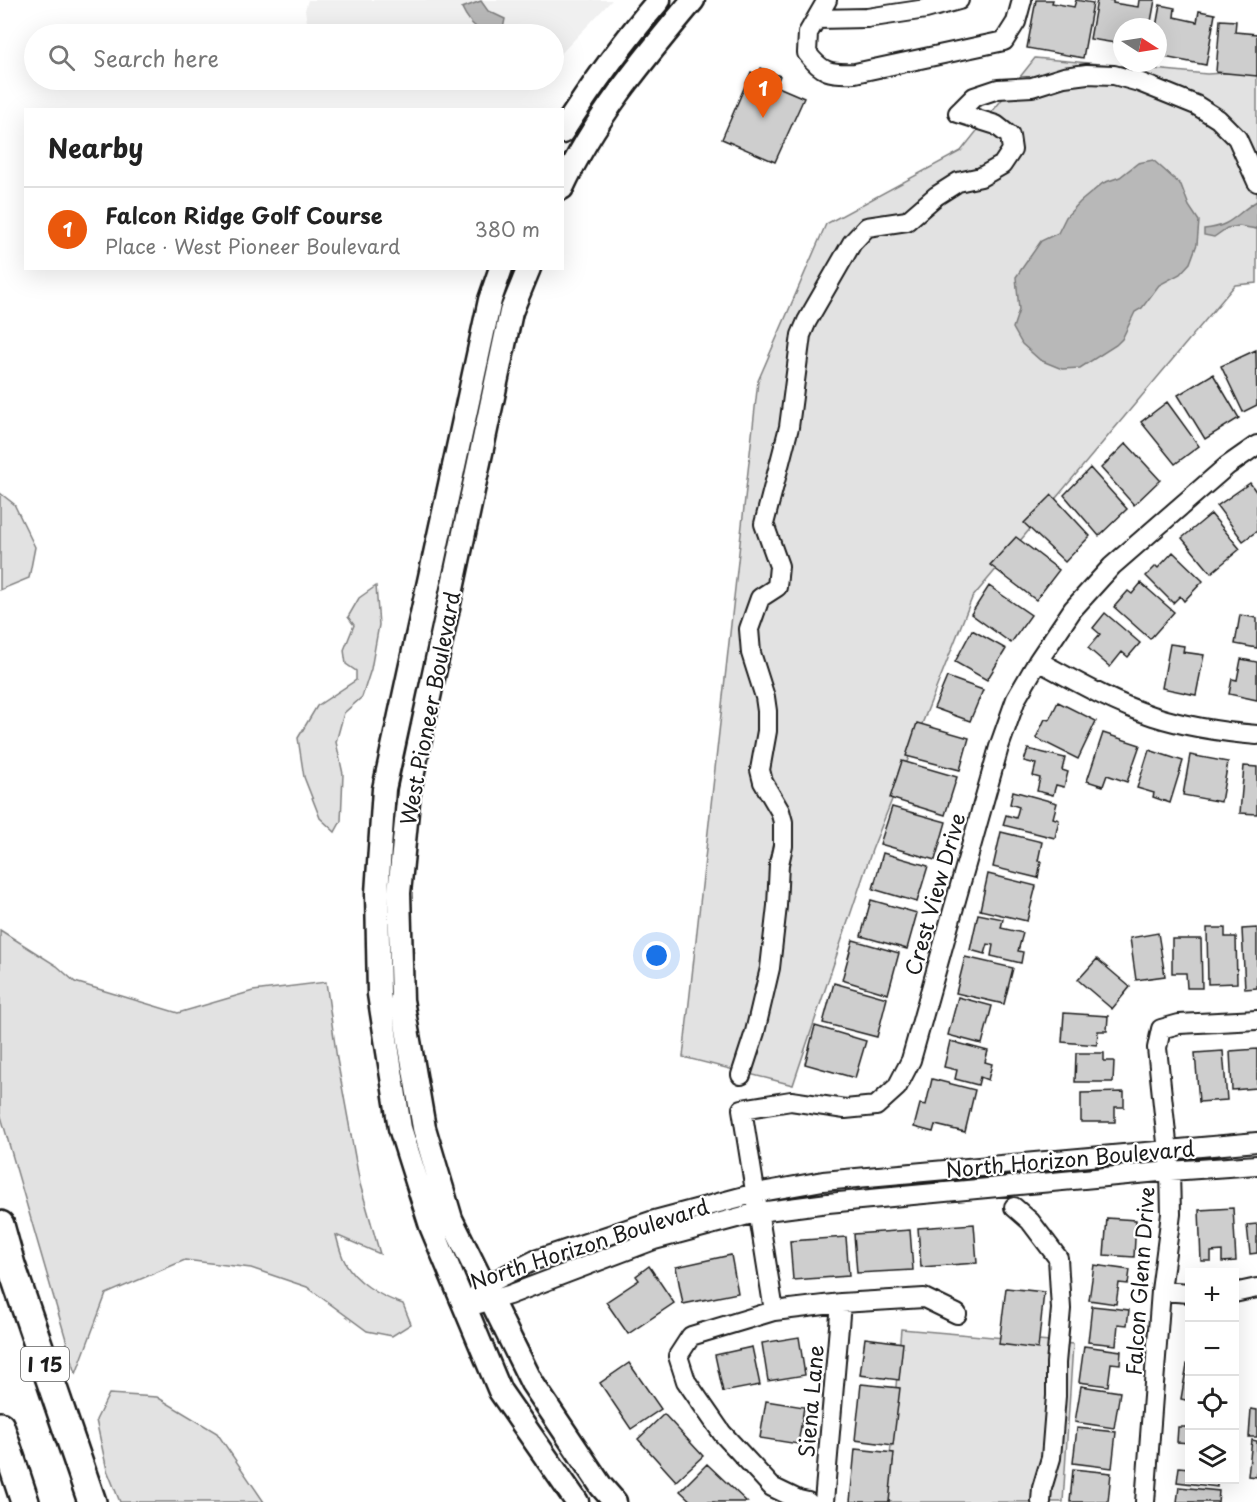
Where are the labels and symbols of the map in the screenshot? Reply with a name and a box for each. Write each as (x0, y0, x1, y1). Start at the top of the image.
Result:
north arrow (1113, 18, 1167, 72)
pin: 1 (744, 68, 783, 118)
street label: West Pioneer Boulevard (391, 588, 467, 828)
street label: Crest View Drive (896, 809, 972, 979)
your location (642, 941, 671, 970)
street label: North Horizon Boulevard (944, 1131, 1196, 1185)
street label: Falcon Glenn Drive (1116, 1186, 1162, 1376)
street label: North Horizon Boulevard (465, 1189, 713, 1297)
street label: Siena Lane (789, 1343, 831, 1459)
road number: I 15 (21, 1347, 69, 1381)

